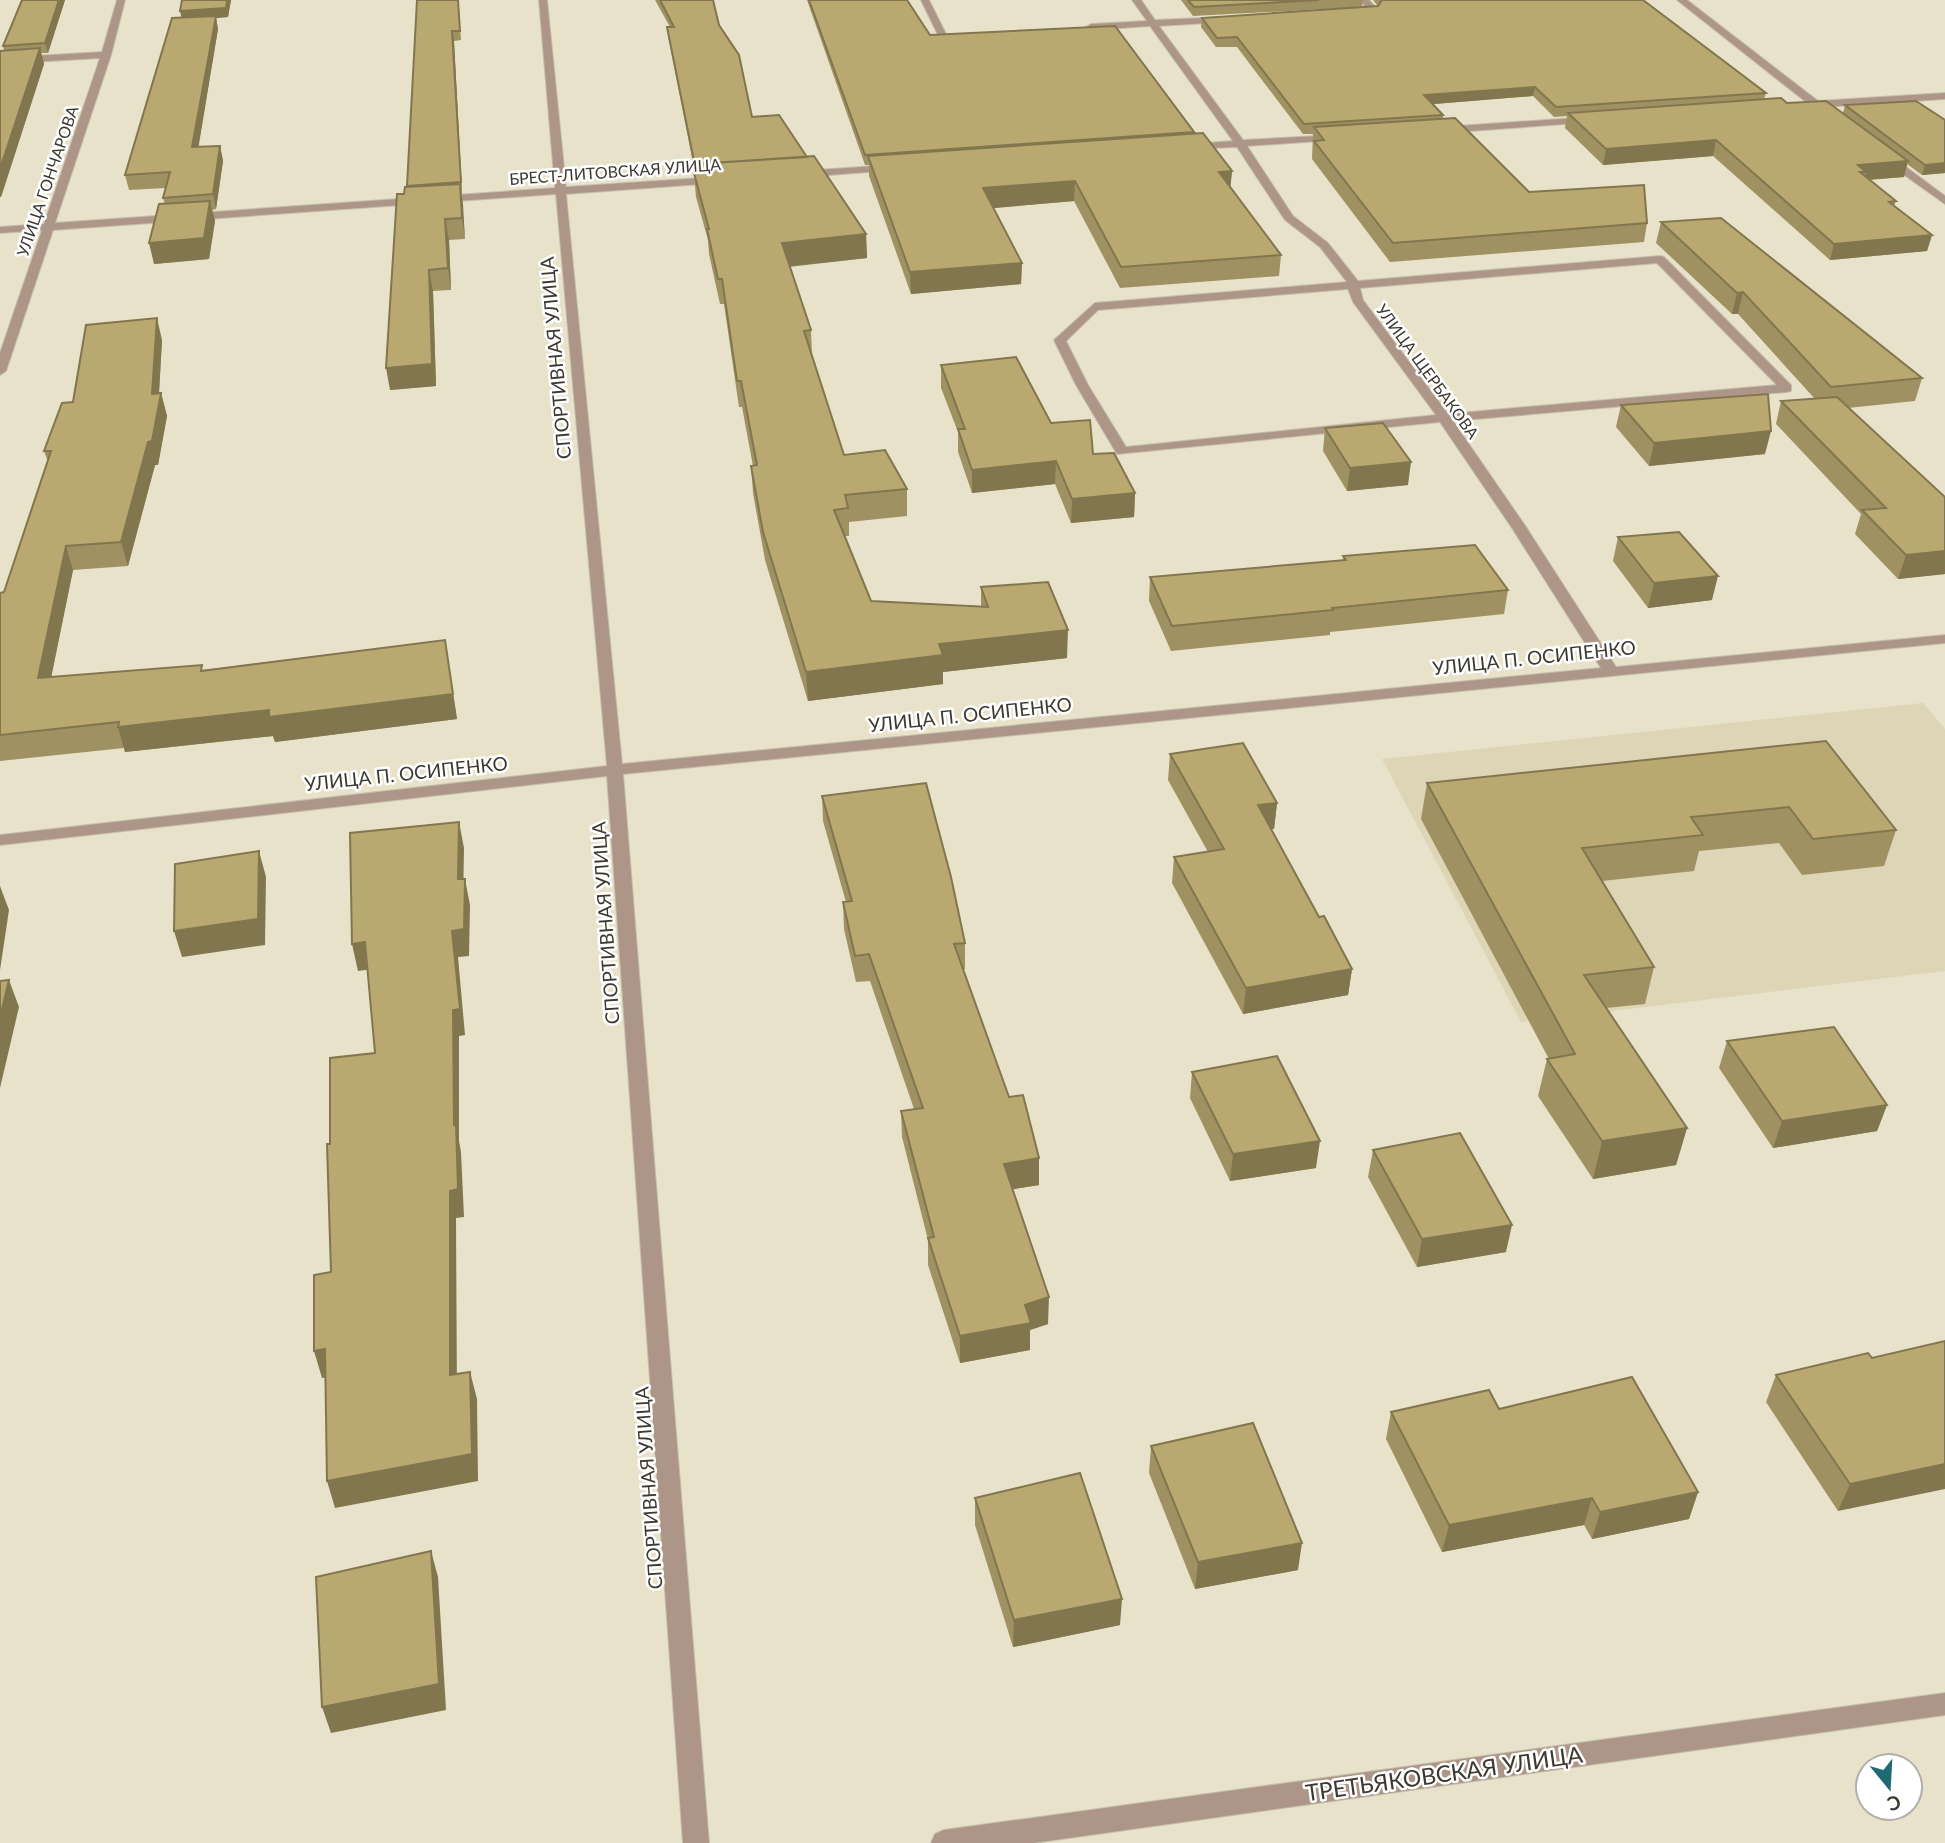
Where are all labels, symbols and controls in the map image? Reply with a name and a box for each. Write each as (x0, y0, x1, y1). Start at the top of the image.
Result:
street label: УЛИЦА ГОНЧАРОВА (12, 103, 82, 259)
street label: БРЕСТ-ЛИТОВСКАЯ УЛИЦА (509, 154, 722, 188)
street label: СПОРТИВНАЯ УЛИЦА (535, 256, 575, 460)
street label: УЛИЦА ЩЕРБАКОВА (1373, 300, 1483, 442)
street label: УЛИЦА П. ОСИПЕНКО (1431, 635, 1637, 679)
street label: УЛИЦА П. ОСИПЕНКО (867, 692, 1073, 736)
street label: УЛИЦА П. ОСИПЕНКО (303, 751, 509, 795)
street label: СПОРТИВНАЯ УЛИЦА (586, 821, 624, 1025)
street label: СПОРТИВНАЯ УЛИЦА (629, 1386, 667, 1590)
street label: ТРЕТЬЯКОВСКАЯ УЛИЦА (1304, 1740, 1585, 1806)
north arrow (1854, 1752, 1924, 1822)
text: С (1884, 1791, 1904, 1817)

